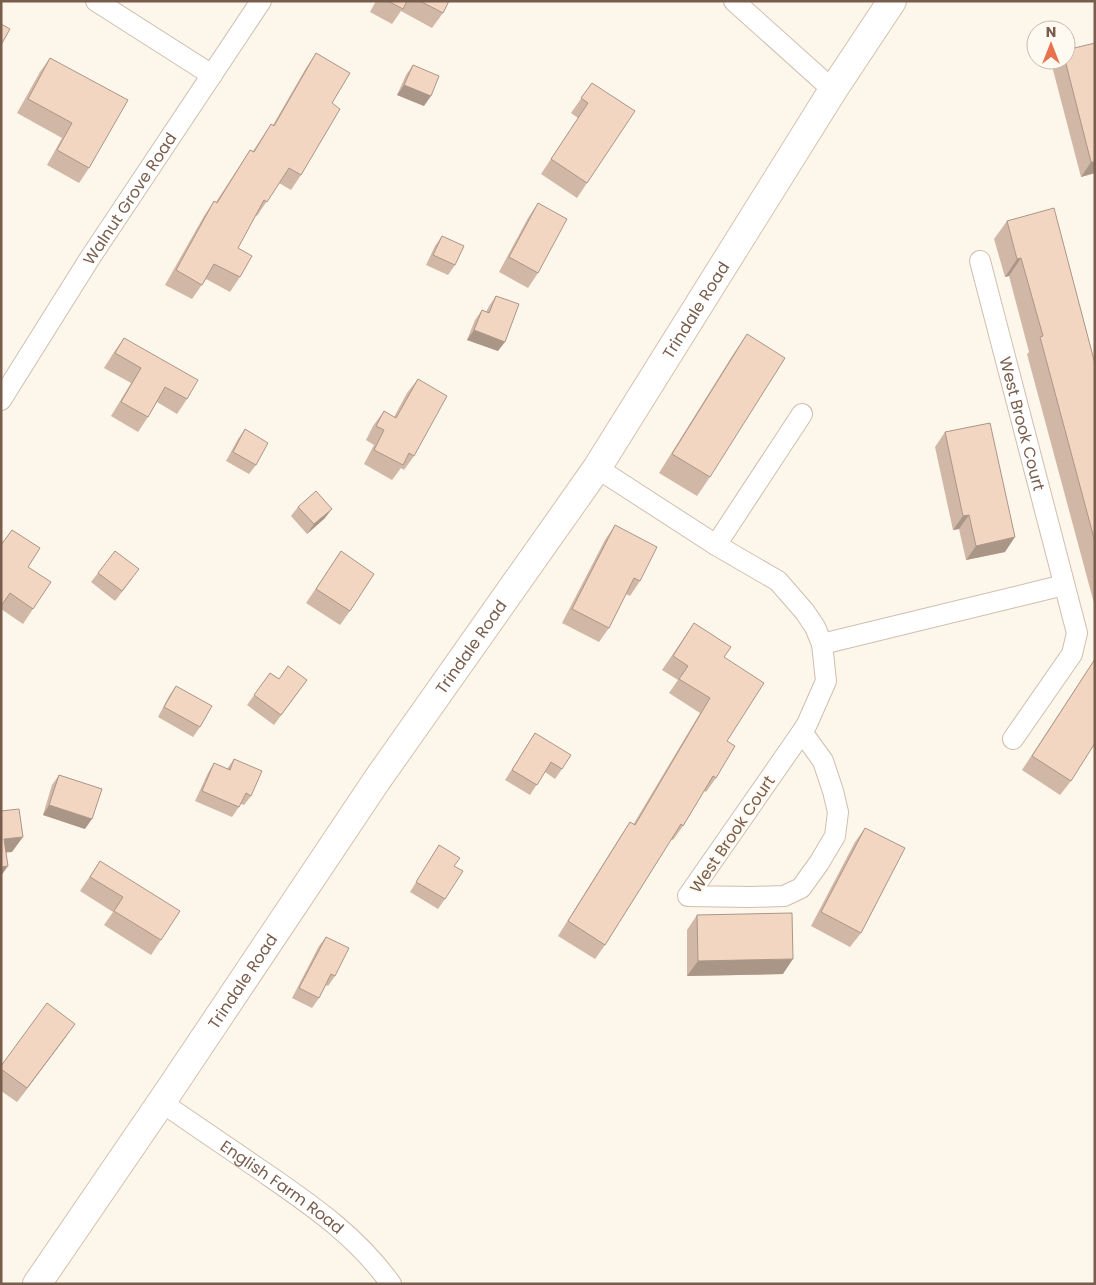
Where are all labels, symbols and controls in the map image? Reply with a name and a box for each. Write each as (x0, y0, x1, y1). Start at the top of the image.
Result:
north arrow (1026, 20, 1076, 70)
text: N (1046, 22, 1056, 42)
street label: Walnut Grove Road (78, 128, 182, 270)
street label: Trindale Road (657, 257, 735, 363)
street label: West Brook Court (993, 354, 1050, 493)
street label: Trindale Road (430, 595, 513, 699)
street label: West Brook Court (684, 771, 780, 898)
street label: Trindale Road (203, 929, 283, 1034)
street label: English Farm Road (216, 1135, 349, 1239)

